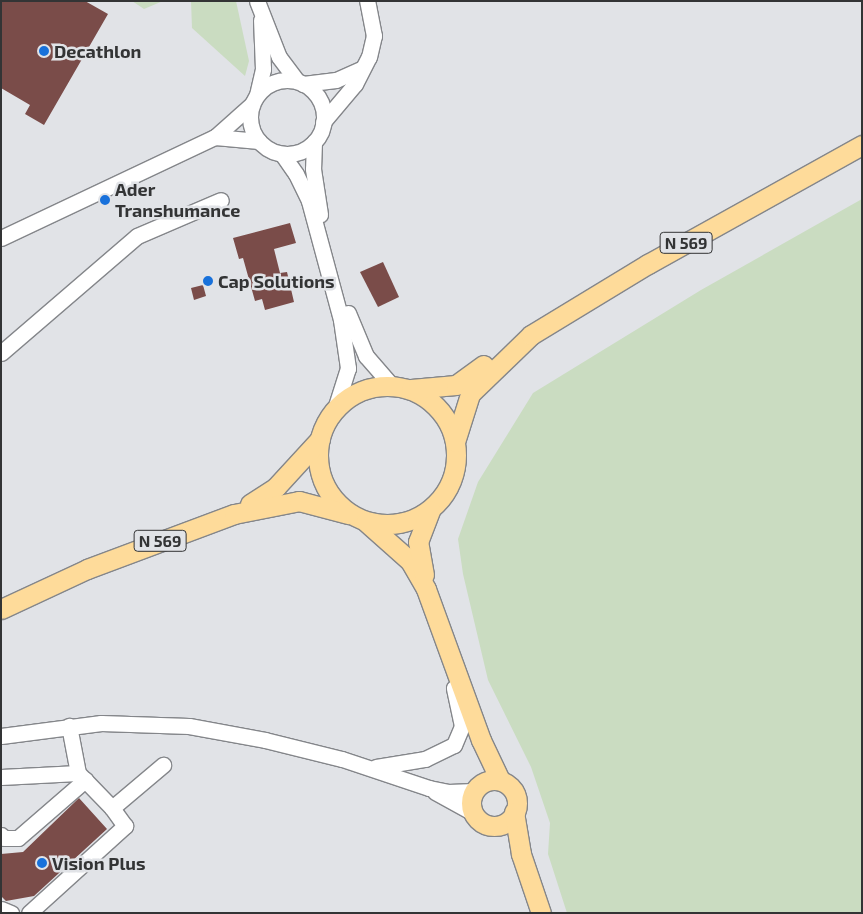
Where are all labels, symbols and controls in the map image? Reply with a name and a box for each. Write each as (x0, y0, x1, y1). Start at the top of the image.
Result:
place label: Decathlon (54, 40, 141, 62)
marker: Decathlon (38, 45, 50, 57)
place label: Ader Transhumance (115, 179, 240, 222)
marker: Ader Transhumance (99, 194, 111, 206)
road number: N 569 (658, 230, 714, 256)
place label: Cap Solutions (218, 270, 335, 292)
marker: Cap Solutions (202, 275, 214, 287)
road number: N 569 (132, 528, 188, 554)
place label: Vision Plus (52, 852, 146, 874)
marker: Vision Plus (36, 857, 48, 869)

